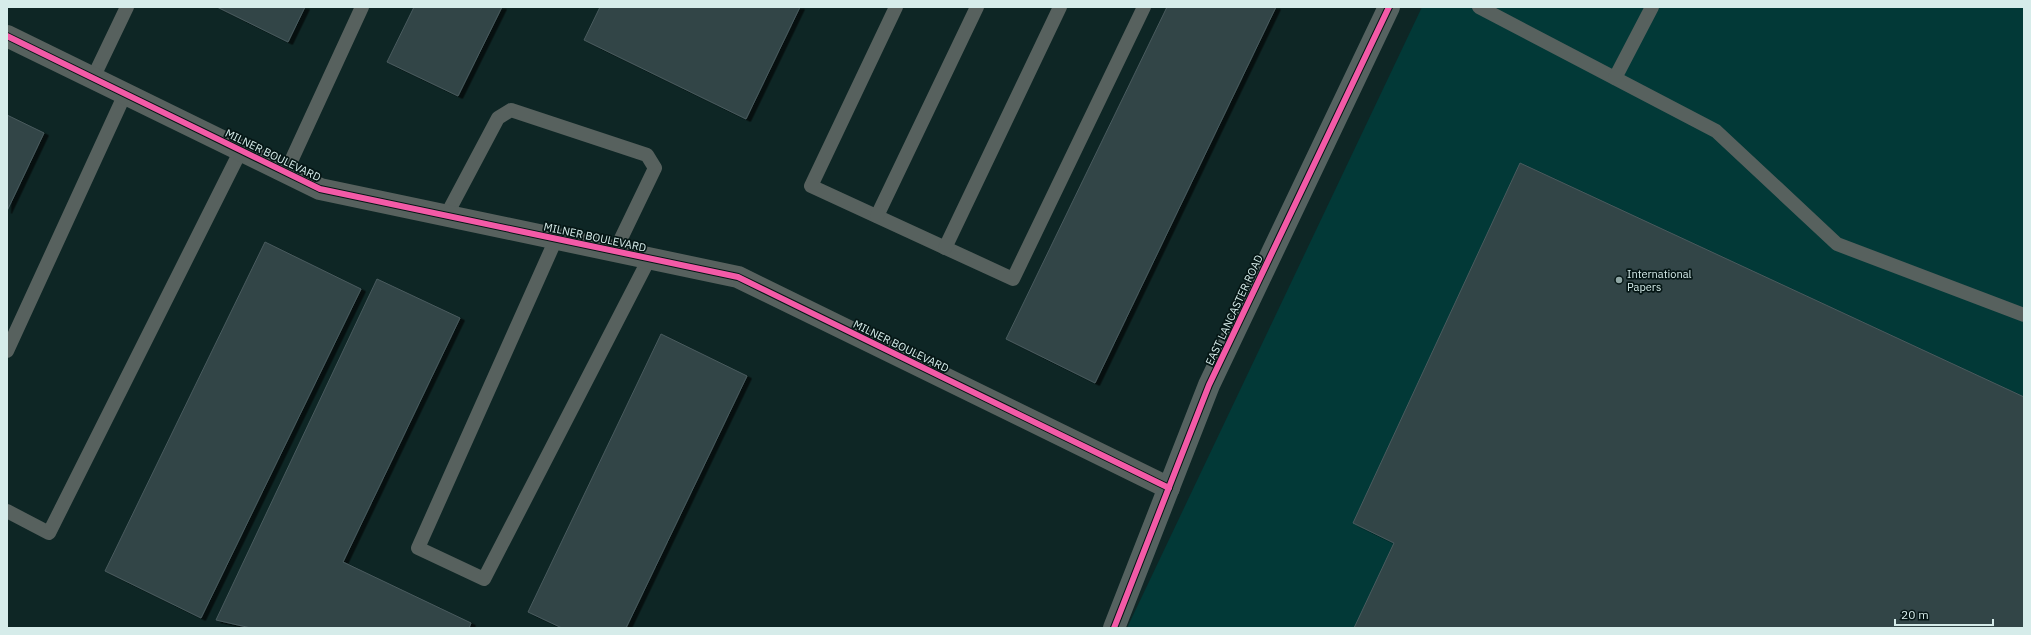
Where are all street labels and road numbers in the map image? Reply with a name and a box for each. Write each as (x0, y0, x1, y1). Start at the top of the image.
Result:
street label: MILNER BOULEVARD (223, 126, 323, 184)
street label: MILNER BOULEVARD (542, 219, 648, 255)
street label: EAST LANCASTER ROAD (1202, 252, 1266, 368)
street label: MILNER BOULEVARD (851, 317, 951, 375)

